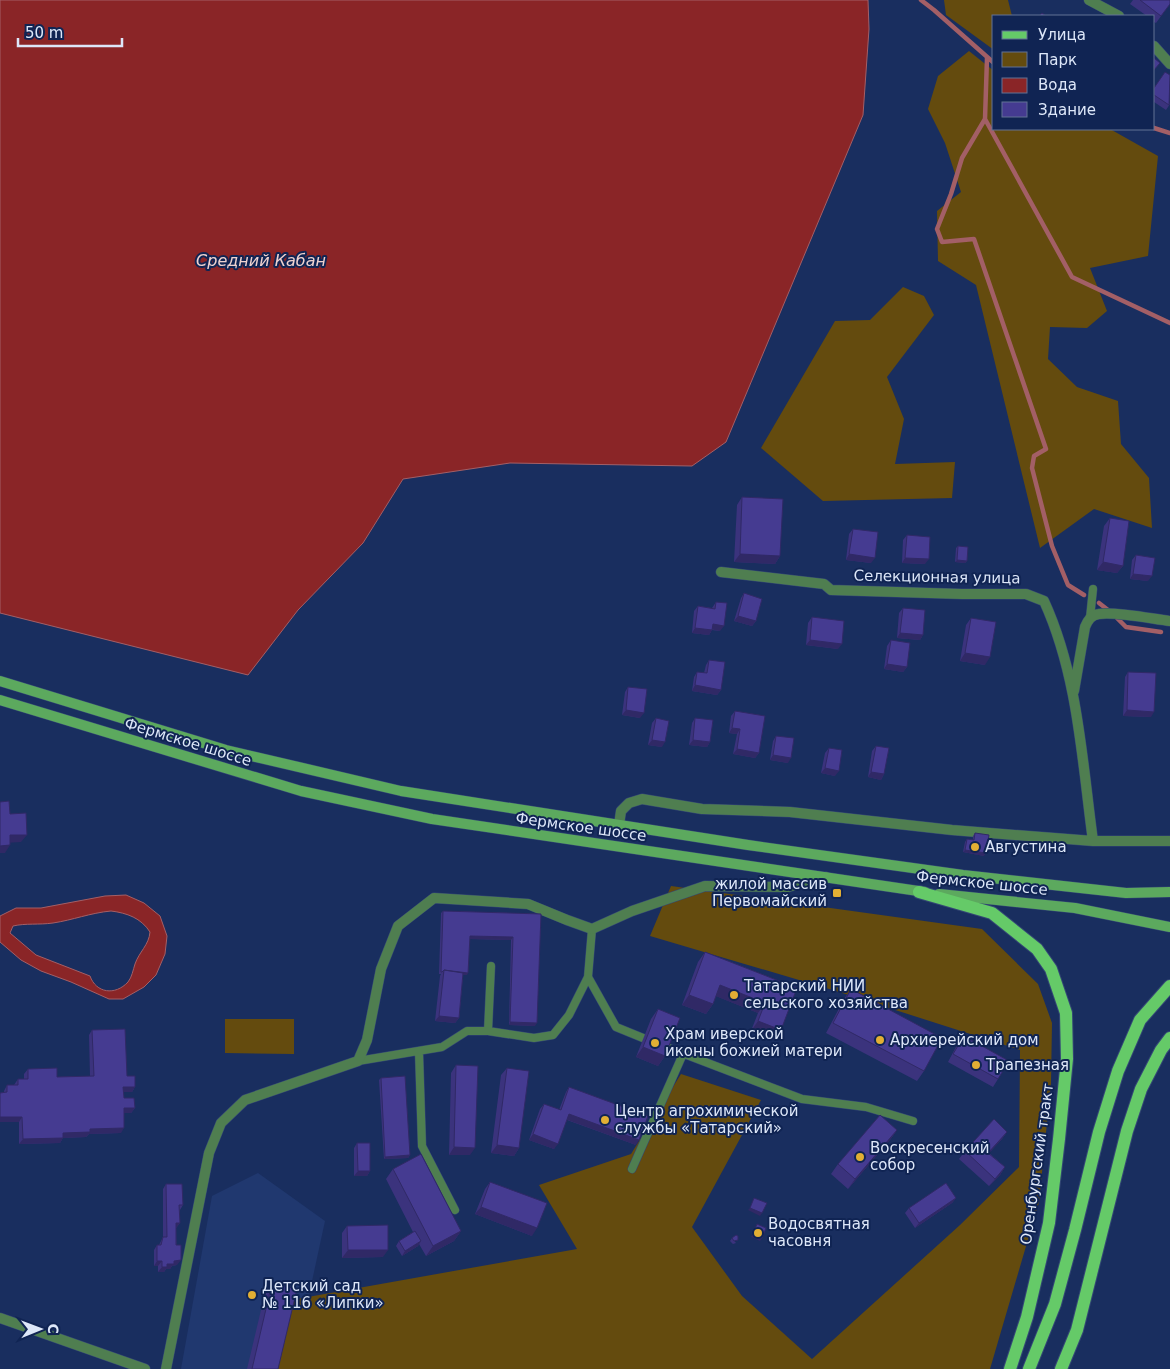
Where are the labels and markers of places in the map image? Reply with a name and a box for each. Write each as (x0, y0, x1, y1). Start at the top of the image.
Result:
place label: Августина (985, 838, 1067, 856)
marker: Августина (969, 841, 981, 853)
place label: жилой массив Первомайский (712, 875, 827, 910)
marker: жилой массив Первомайский (831, 887, 843, 899)
place label: Татарский НИИ сельского хозяйства (743, 977, 908, 1012)
marker: Татарский НИИ сельского хозяйства (728, 989, 740, 1001)
place label: Храм иверской иконы божией матери (665, 1025, 843, 1060)
place label: Архиерейский дом (890, 1031, 1039, 1049)
marker: Архиерейский дом (874, 1034, 886, 1046)
marker: Храм иверской иконы божией матери (649, 1037, 661, 1049)
place label: Трапезная (985, 1056, 1069, 1074)
marker: Трапезная (970, 1059, 982, 1071)
place label: Центр агрохимической службы «Татарский» (615, 1102, 799, 1137)
marker: Центр агрохимической службы «Татарский» (599, 1114, 611, 1126)
place label: Воскресенский собор (870, 1139, 990, 1174)
marker: Воскресенский собор (854, 1151, 866, 1163)
place label: Водосвятная часовня (768, 1215, 870, 1250)
marker: Водосвятная часовня (752, 1227, 764, 1239)
place label: Детский сад № 116 «Липки» (262, 1277, 384, 1312)
marker: Детский сад № 116 «Липки» (246, 1289, 258, 1301)

